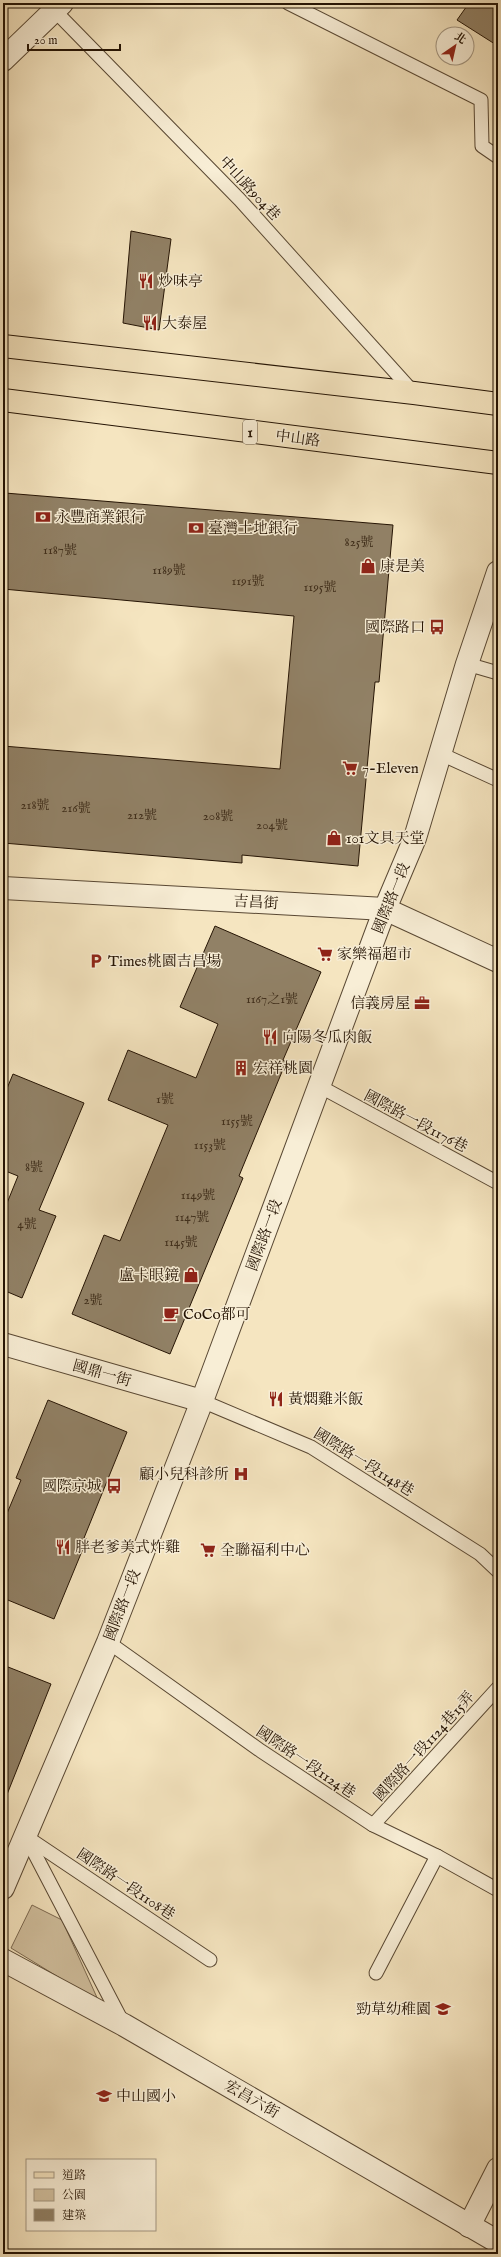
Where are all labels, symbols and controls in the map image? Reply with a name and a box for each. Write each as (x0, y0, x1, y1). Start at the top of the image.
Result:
scale bar (28, 26, 120, 52)
north arrow (435, 26, 475, 66)
text: 北 (452, 30, 469, 47)
text: 20 m (34, 33, 57, 48)
street label: 中山路904巷 (215, 152, 284, 225)
restaurant icon: 炒味亭 (137, 272, 155, 290)
place label: 炒味亭 (158, 272, 203, 291)
restaurant icon: 大泰屋 (141, 314, 159, 332)
place label: 大泰屋 (162, 314, 207, 333)
road number: 1 (243, 420, 257, 444)
street label: 中山路 (274, 426, 321, 451)
bank icon: 永豐商業銀行 (34, 508, 52, 526)
place label: 永豐商業銀行 (55, 508, 145, 527)
bank icon: 臺灣土地銀行 (187, 519, 205, 537)
place label: 臺灣土地銀行 (208, 519, 298, 538)
house number: 825號 (345, 534, 373, 551)
house number: 1187號 (43, 542, 77, 559)
shop icon: 康是美 (359, 557, 377, 575)
place label: 康是美 (380, 557, 425, 576)
house number: 1189號 (152, 562, 186, 579)
house number: 1191號 (231, 573, 265, 590)
house number: 1195號 (303, 579, 337, 596)
place label: 國際路口 (365, 618, 425, 637)
bus stop icon: 國際路口 (428, 618, 446, 636)
supermarket icon: 7-Eleven (341, 759, 359, 777)
place label: 7-Eleven (362, 759, 419, 778)
house number: 218號 (20, 797, 50, 814)
house number: 216號 (61, 800, 91, 817)
house number: 212號 (127, 807, 157, 824)
house number: 208號 (203, 808, 233, 825)
house number: 204號 (256, 817, 288, 834)
shop icon: 101文具天堂 (325, 829, 343, 847)
place label: 101文具天堂 (346, 829, 424, 848)
street label: 國際路一段 (369, 860, 414, 937)
street label: 吉昌街 (233, 892, 279, 913)
supermarket icon: 家樂福超市 (316, 945, 334, 963)
place label: 家樂福超市 (337, 945, 412, 964)
parking icon: Times桃園吉昌場 (87, 952, 105, 970)
place label: Times桃園吉昌場 (108, 952, 222, 971)
house number: 1167之1號 (246, 991, 298, 1008)
place label: 信義房屋 (350, 994, 410, 1013)
office icon: 信義房屋 (413, 994, 431, 1012)
restaurant icon: 向陽冬瓜肉飯 (261, 1028, 279, 1046)
place label: 向陽冬瓜肉飯 (282, 1028, 372, 1047)
building icon: 宏祥桃園 (232, 1059, 250, 1077)
place label: 宏祥桃園 (253, 1059, 313, 1078)
street label: 國際路一段1176巷 (361, 1086, 471, 1157)
house number: 1號 (156, 1091, 174, 1108)
house number: 1155號 (221, 1113, 253, 1130)
house number: 1153號 (194, 1137, 226, 1154)
house number: 8號 (25, 1159, 43, 1176)
house number: 1149號 (181, 1187, 215, 1204)
street label: 國際路一段 (243, 1197, 286, 1274)
house number: 1147號 (175, 1209, 209, 1226)
house number: 4號 (17, 1216, 37, 1233)
house number: 1145號 (164, 1234, 198, 1251)
place label: 盧卡眼鏡 (119, 1266, 179, 1285)
shop icon: 盧卡眼鏡 (182, 1266, 200, 1284)
house number: 2號 (83, 1292, 103, 1309)
cafe icon: CoCo都可 (162, 1305, 180, 1323)
place label: CoCo都可 (183, 1305, 251, 1324)
street label: 國鼎一街 (70, 1356, 133, 1391)
restaurant icon: 黃燜雞米飯 (267, 1390, 285, 1408)
place label: 黃燜雞米飯 (288, 1390, 363, 1409)
street label: 國際路一段1148巷 (310, 1424, 417, 1501)
place label: 顧小兒科診所 (139, 1465, 229, 1484)
hospital icon: 顧小兒科診所 (232, 1465, 250, 1483)
place label: 國際京城 (42, 1477, 102, 1496)
bus stop icon: 國際京城 (105, 1477, 123, 1495)
restaurant icon: 胖老爹美式炸雞 (54, 1538, 72, 1556)
place label: 胖老爹美式炸雞 (75, 1538, 180, 1557)
supermarket icon: 全聯福利中心 (199, 1541, 217, 1559)
place label: 全聯福利中心 (220, 1541, 310, 1560)
street label: 國際路一段 (100, 1567, 145, 1644)
street label: 國際路一段1124巷15弄 (370, 1687, 479, 1805)
street label: 國際路一段1124巷 (252, 1722, 359, 1803)
street label: 國際路一段1108巷 (73, 1845, 178, 1924)
place label: 勁草幼稚園 (356, 2000, 431, 2019)
school or university icon: 勁草幼稚園 (434, 2000, 452, 2018)
street label: 宏昌六街 (221, 2076, 282, 2123)
school or university icon: 中山國小 (95, 2087, 113, 2105)
place label: 中山國小 (116, 2087, 176, 2106)
legend (26, 2159, 156, 2231)
text: 道路 (62, 2168, 86, 2183)
text: 公園 (62, 2188, 86, 2203)
text: 建築 (62, 2208, 86, 2223)

